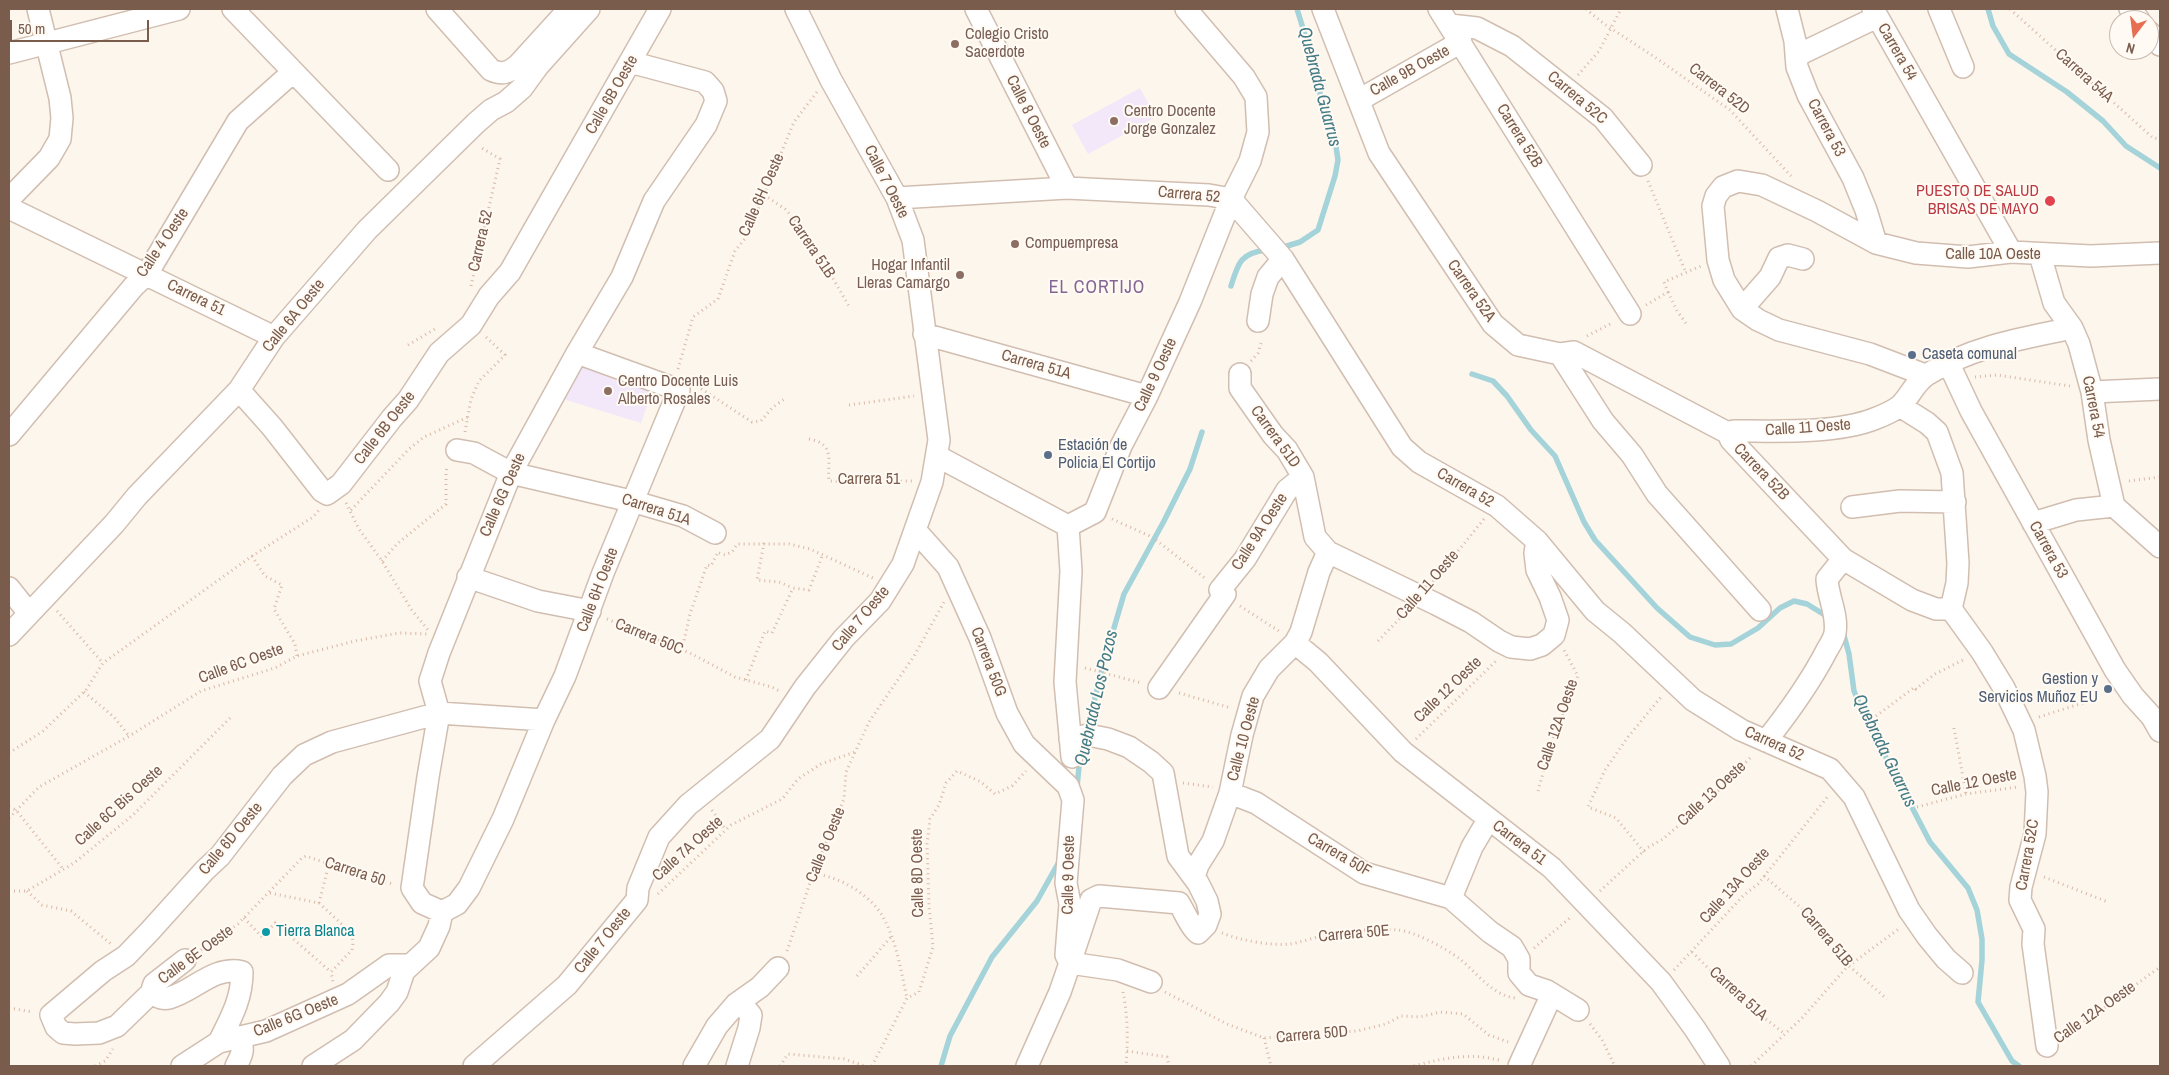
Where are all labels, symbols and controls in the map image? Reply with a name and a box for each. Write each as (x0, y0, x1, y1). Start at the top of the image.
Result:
scale bar (12, 10, 151, 42)
north arrow (2109, 10, 2159, 60)
text: 50 m (18, 18, 45, 39)
street label: Carrera 54 (1873, 20, 1921, 84)
place label: Colegio Cristo Sacerdote (965, 25, 1049, 63)
water label: Quebrada Guarrus (1293, 25, 1345, 149)
marker: Colegio Cristo Sacerdote (949, 38, 961, 50)
text: N (2124, 39, 2137, 58)
street label: Calle 9B Oeste (1367, 41, 1453, 101)
street label: Carrera 54A (2051, 45, 2117, 107)
street label: Calle 6B Oeste (582, 52, 642, 138)
street label: Carrera 52D (1685, 59, 1753, 119)
street label: Carrera 52C (1543, 67, 1611, 129)
street label: Calle 8 Oeste (1001, 72, 1055, 152)
street label: Carrera 53 (1803, 96, 1849, 160)
street label: Carrera 52B (1492, 101, 1546, 171)
place label: Centro Docente Jorge Gonzalez (1124, 102, 1216, 140)
marker: Centro Docente Jorge Gonzalez (1108, 115, 1120, 127)
street label: Calle 7 Oeste (859, 142, 913, 222)
street label: Calle 6H Oeste (735, 150, 789, 240)
place label: PUESTO DE SALUD BRISAS DE MAYO (1916, 182, 2039, 220)
street label: Carrera 52 (1157, 183, 1221, 207)
marker: PUESTO DE SALUD BRISAS DE MAYO (2043, 194, 2057, 208)
street label: Calle 4 Oeste (133, 205, 193, 281)
street label: Carrera 52 (465, 208, 497, 274)
street label: Carrera 51B (783, 212, 839, 282)
place label: Compuempresa (1025, 234, 1118, 254)
marker: Compuempresa (1009, 238, 1021, 250)
street label: Calle 10A Oeste (1945, 245, 2041, 265)
place label: Hogar Infantil Lleras Camargo (857, 256, 950, 294)
street label: Carrera 52A (1443, 256, 1499, 326)
marker: Hogar Infantil Lleras Camargo (954, 269, 966, 281)
street label: Carrera 51 (164, 276, 228, 320)
street label: Calle 6A Oeste (259, 276, 329, 356)
district label: EL CORTIJO (1047, 277, 1147, 299)
street label: Calle 9 Oeste (1131, 335, 1181, 415)
place label: Caseta comunal (1922, 345, 2017, 365)
street label: Carrera 51A (999, 346, 1073, 384)
marker: Caseta comunal (1906, 349, 1918, 361)
place label: Centro Docente Luis Alberto Rosales (618, 372, 738, 410)
street label: Carrera 54 (2078, 374, 2108, 440)
marker: Centro Docente Luis Alberto Rosales (602, 385, 614, 397)
street label: Calle 6B Oeste (350, 387, 420, 469)
street label: Carrera 51D (1246, 402, 1304, 472)
street label: Calle 11 Oeste (1765, 415, 1851, 441)
place label: Estación de Policia El Cortijo (1058, 436, 1156, 474)
street label: Carrera 52B (1729, 440, 1793, 504)
marker: Estación de Policia El Cortijo (1042, 449, 1054, 461)
street label: Calle 6G Oeste (476, 450, 530, 540)
street label: Carrera 52 (1433, 464, 1497, 512)
street label: Carrera 51 (838, 470, 900, 490)
street label: Carrera 51A (619, 490, 693, 530)
street label: Calle 9A Oeste (1228, 490, 1292, 574)
street label: Carrera 53 (2024, 518, 2072, 582)
street label: Calle 6H Oeste (573, 545, 623, 635)
street label: Calle 11 Oeste (1393, 546, 1463, 624)
street label: Calle 7 Oeste (828, 582, 894, 656)
street label: Carrera 50C (612, 615, 686, 659)
street label: Carrera 50G (966, 625, 1010, 699)
water label: Quebrada Los Pozos (1071, 628, 1123, 768)
street label: Calle 6C Oeste (196, 640, 286, 688)
street label: Calle 12 Oeste (1410, 653, 1486, 727)
place label: Gestion y Servicios Muñoz EU (1978, 670, 2098, 708)
street label: Calle 12A Oeste (1533, 677, 1583, 773)
marker: Gestion y Servicios Muñoz EU (2102, 683, 2114, 695)
water label: Quebrada Guarrus (1847, 691, 1921, 811)
street label: Calle 10 Oeste (1223, 695, 1265, 783)
street label: Carrera 52 (1741, 722, 1807, 766)
street label: Calle 13 Oeste (1674, 757, 1750, 831)
street label: Calle 6C Bis Oeste (71, 762, 167, 850)
street label: Calle 12 Oeste (1930, 765, 2018, 801)
street label: Calle 6D Oeste (195, 799, 267, 879)
street label: Calle 8 Oeste (802, 805, 850, 885)
street label: Calle 7A Oeste (649, 812, 727, 886)
street label: Carrera 51 (1488, 816, 1550, 870)
street label: Carrera 52C (2012, 818, 2044, 892)
street label: Calle 8D Oeste (908, 828, 928, 918)
street label: Carrera 50F (1304, 829, 1374, 881)
street label: Calle 9 Oeste (1059, 835, 1079, 915)
street label: Calle 13A Oeste (1696, 844, 1774, 928)
street label: Carrera 50 (322, 853, 388, 891)
street label: Carrera 51B (1796, 903, 1856, 971)
street label: Calle 7 Oeste (571, 904, 635, 978)
street label: Calle 6E Oeste (155, 921, 237, 989)
street label: Carrera 50E (1318, 921, 1390, 947)
place label: Tierra Blanca (276, 922, 354, 942)
marker: Tierra Blanca (260, 926, 272, 938)
street label: Carrera 51A (1705, 963, 1771, 1025)
street label: Calle 12A Oeste (2050, 978, 2140, 1048)
street label: Calle 6G Oeste (251, 990, 341, 1042)
street label: Carrera 50D (1275, 1022, 1349, 1048)

